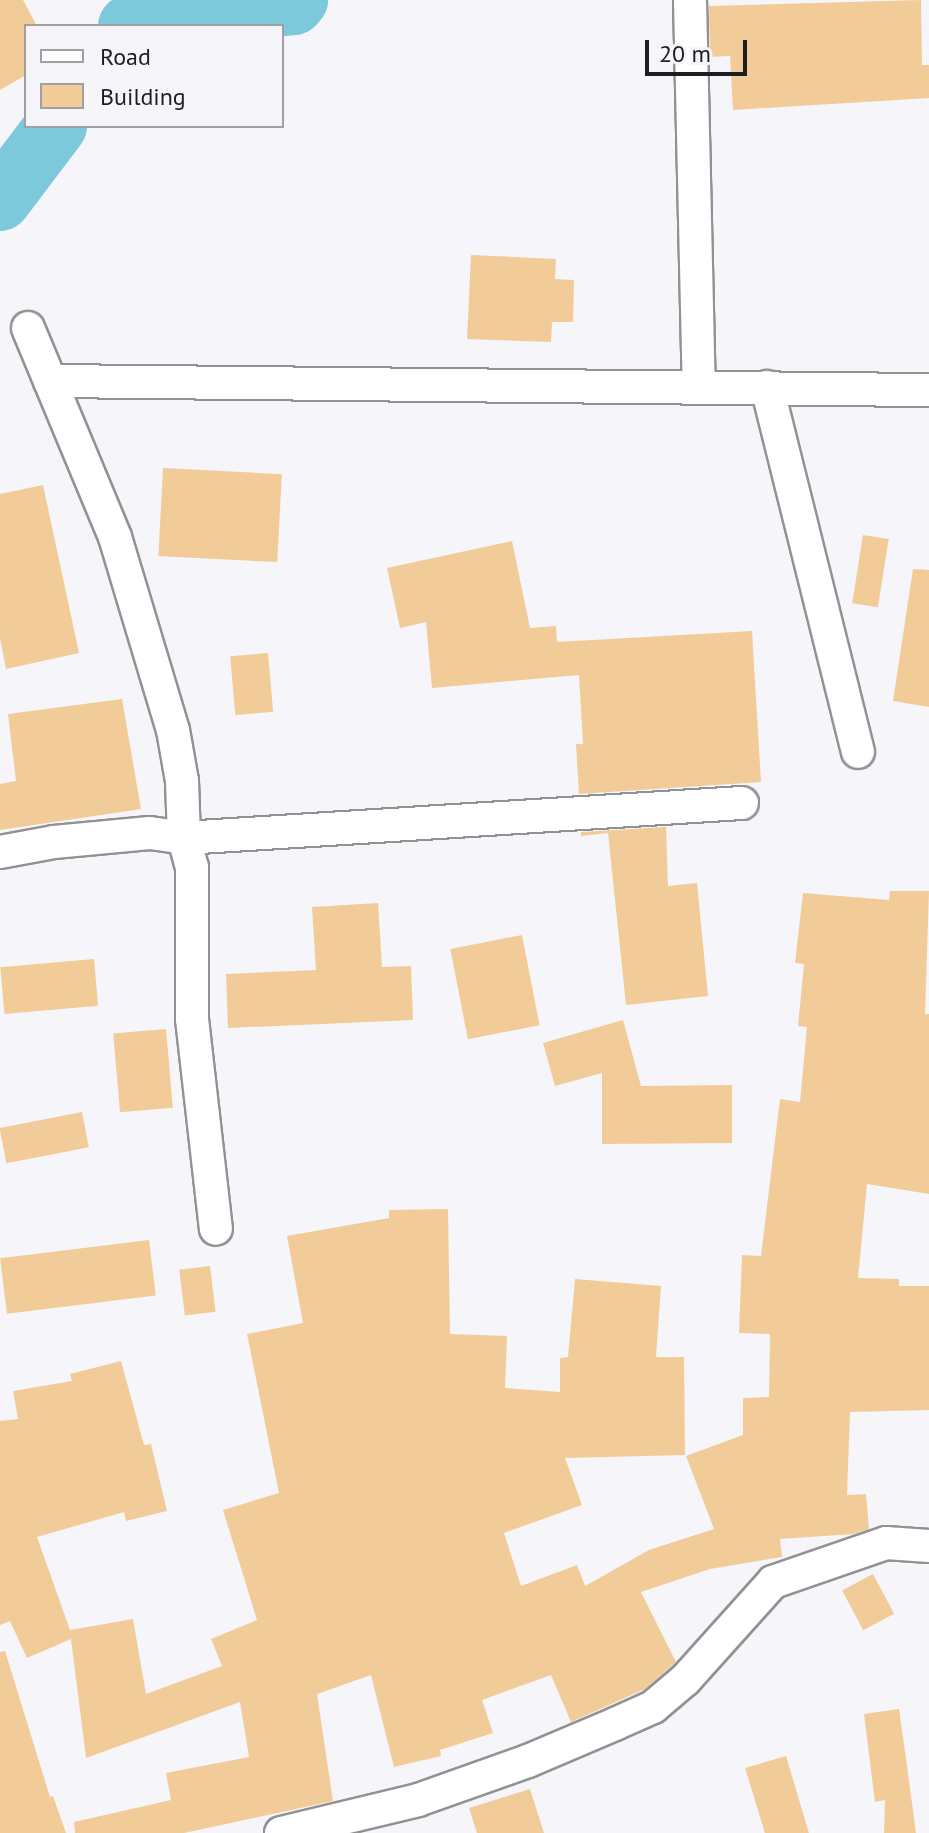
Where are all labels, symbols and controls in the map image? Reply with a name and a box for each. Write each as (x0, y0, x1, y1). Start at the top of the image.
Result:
legend (24, 24, 284, 128)
scale bar (649, 24, 751, 74)
text: 20 m (659, 38, 711, 69)
text: Road (100, 41, 151, 72)
text: Building (100, 81, 186, 112)

